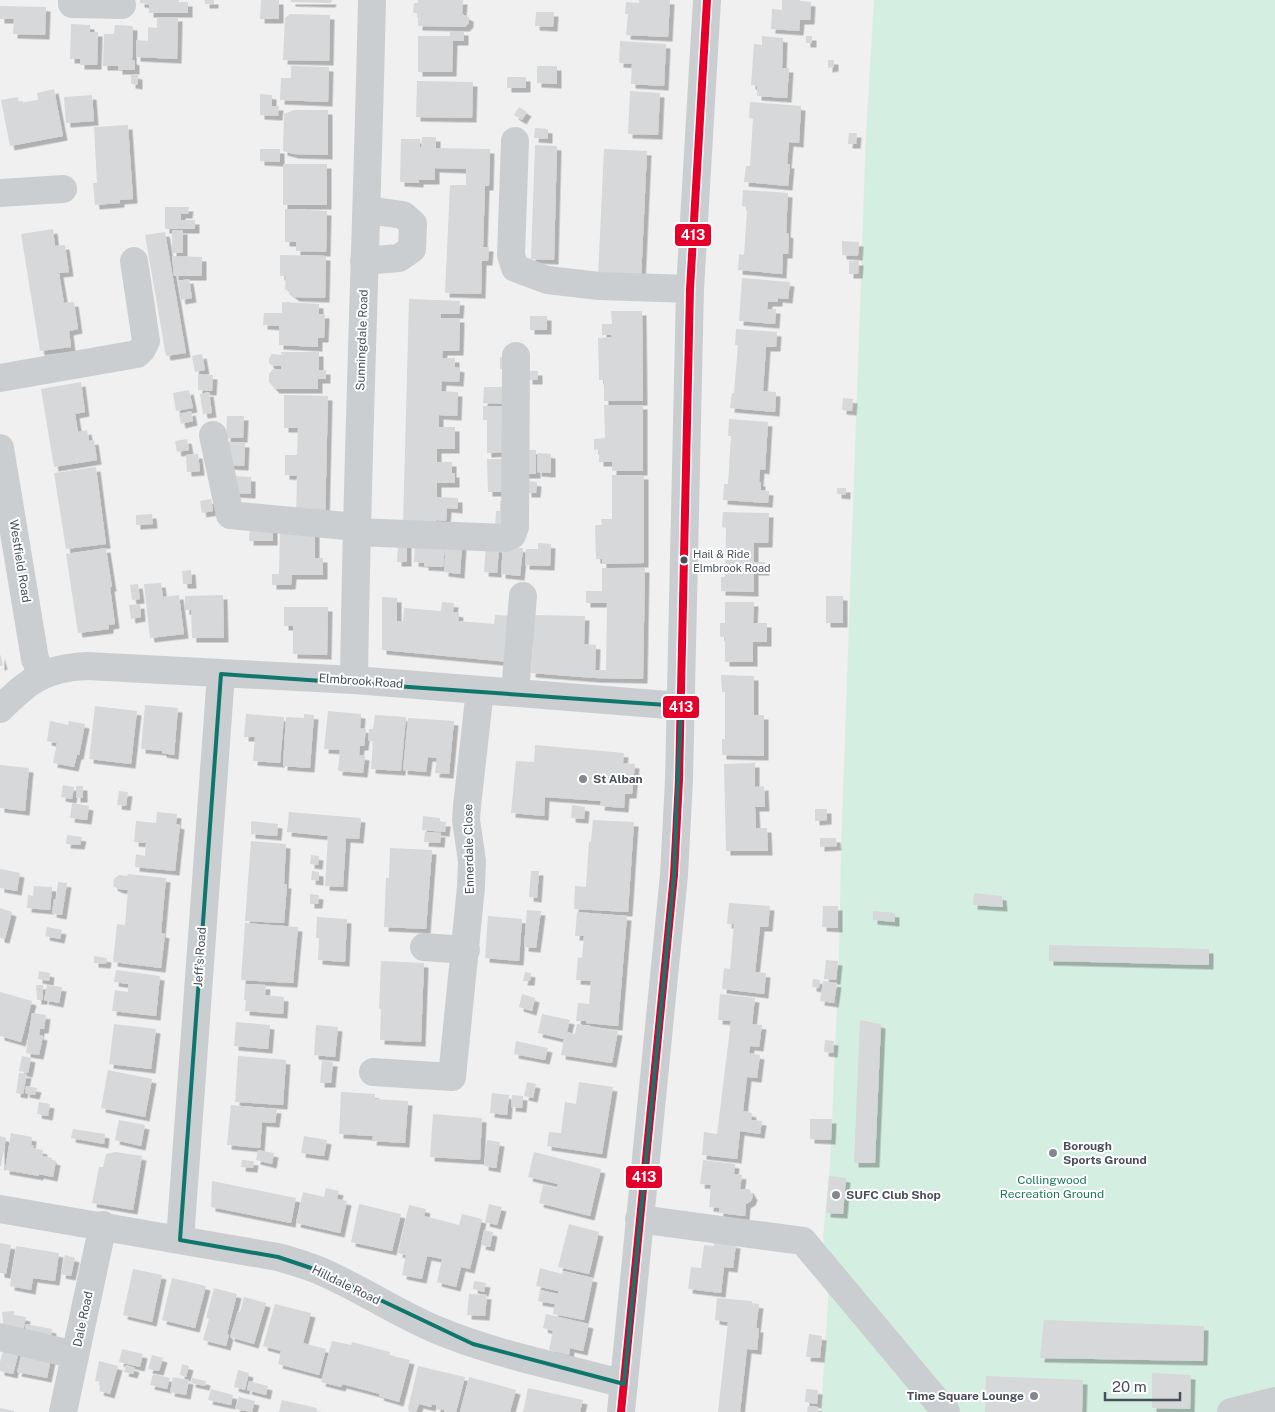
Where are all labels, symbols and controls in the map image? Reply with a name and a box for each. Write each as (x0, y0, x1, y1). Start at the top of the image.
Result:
line badge: 413 (674, 223, 712, 247)
text: 413 (681, 227, 705, 243)
street label: Sunningdale Road (353, 289, 371, 391)
street label: Westfield Road (7, 518, 33, 604)
place label: Hail & Ride Elmbrook Road (693, 548, 771, 574)
marker: Hail & Ride Elmbrook Road (679, 555, 689, 565)
street label: Elmbrook Road (318, 671, 404, 691)
line badge: 413 (662, 695, 700, 719)
text: 413 (669, 699, 693, 715)
place label: St Alban (593, 772, 643, 786)
marker: St Alban (577, 773, 589, 785)
street label: Ennerdale Close (461, 803, 477, 894)
street label: Jeff's Road (191, 927, 209, 987)
place label: Borough Sports Ground (1063, 1139, 1147, 1167)
marker: Borough Sports Ground (1047, 1147, 1059, 1159)
line badge: 413 (625, 1165, 663, 1189)
text: 413 (632, 1169, 656, 1185)
park label: Collingwood Recreation Ground (1000, 1173, 1104, 1201)
place label: SUFC Club Shop (846, 1188, 941, 1202)
marker: SUFC Club Shop (830, 1189, 842, 1201)
street label: Hilldale Road (310, 1262, 382, 1308)
street label: Dale Road (70, 1290, 96, 1348)
scale bar (1105, 1370, 1180, 1402)
text: 20 m (1112, 1378, 1147, 1395)
place label: Time Square Lounge (907, 1389, 1024, 1403)
marker: Time Square Lounge (1028, 1390, 1040, 1402)

